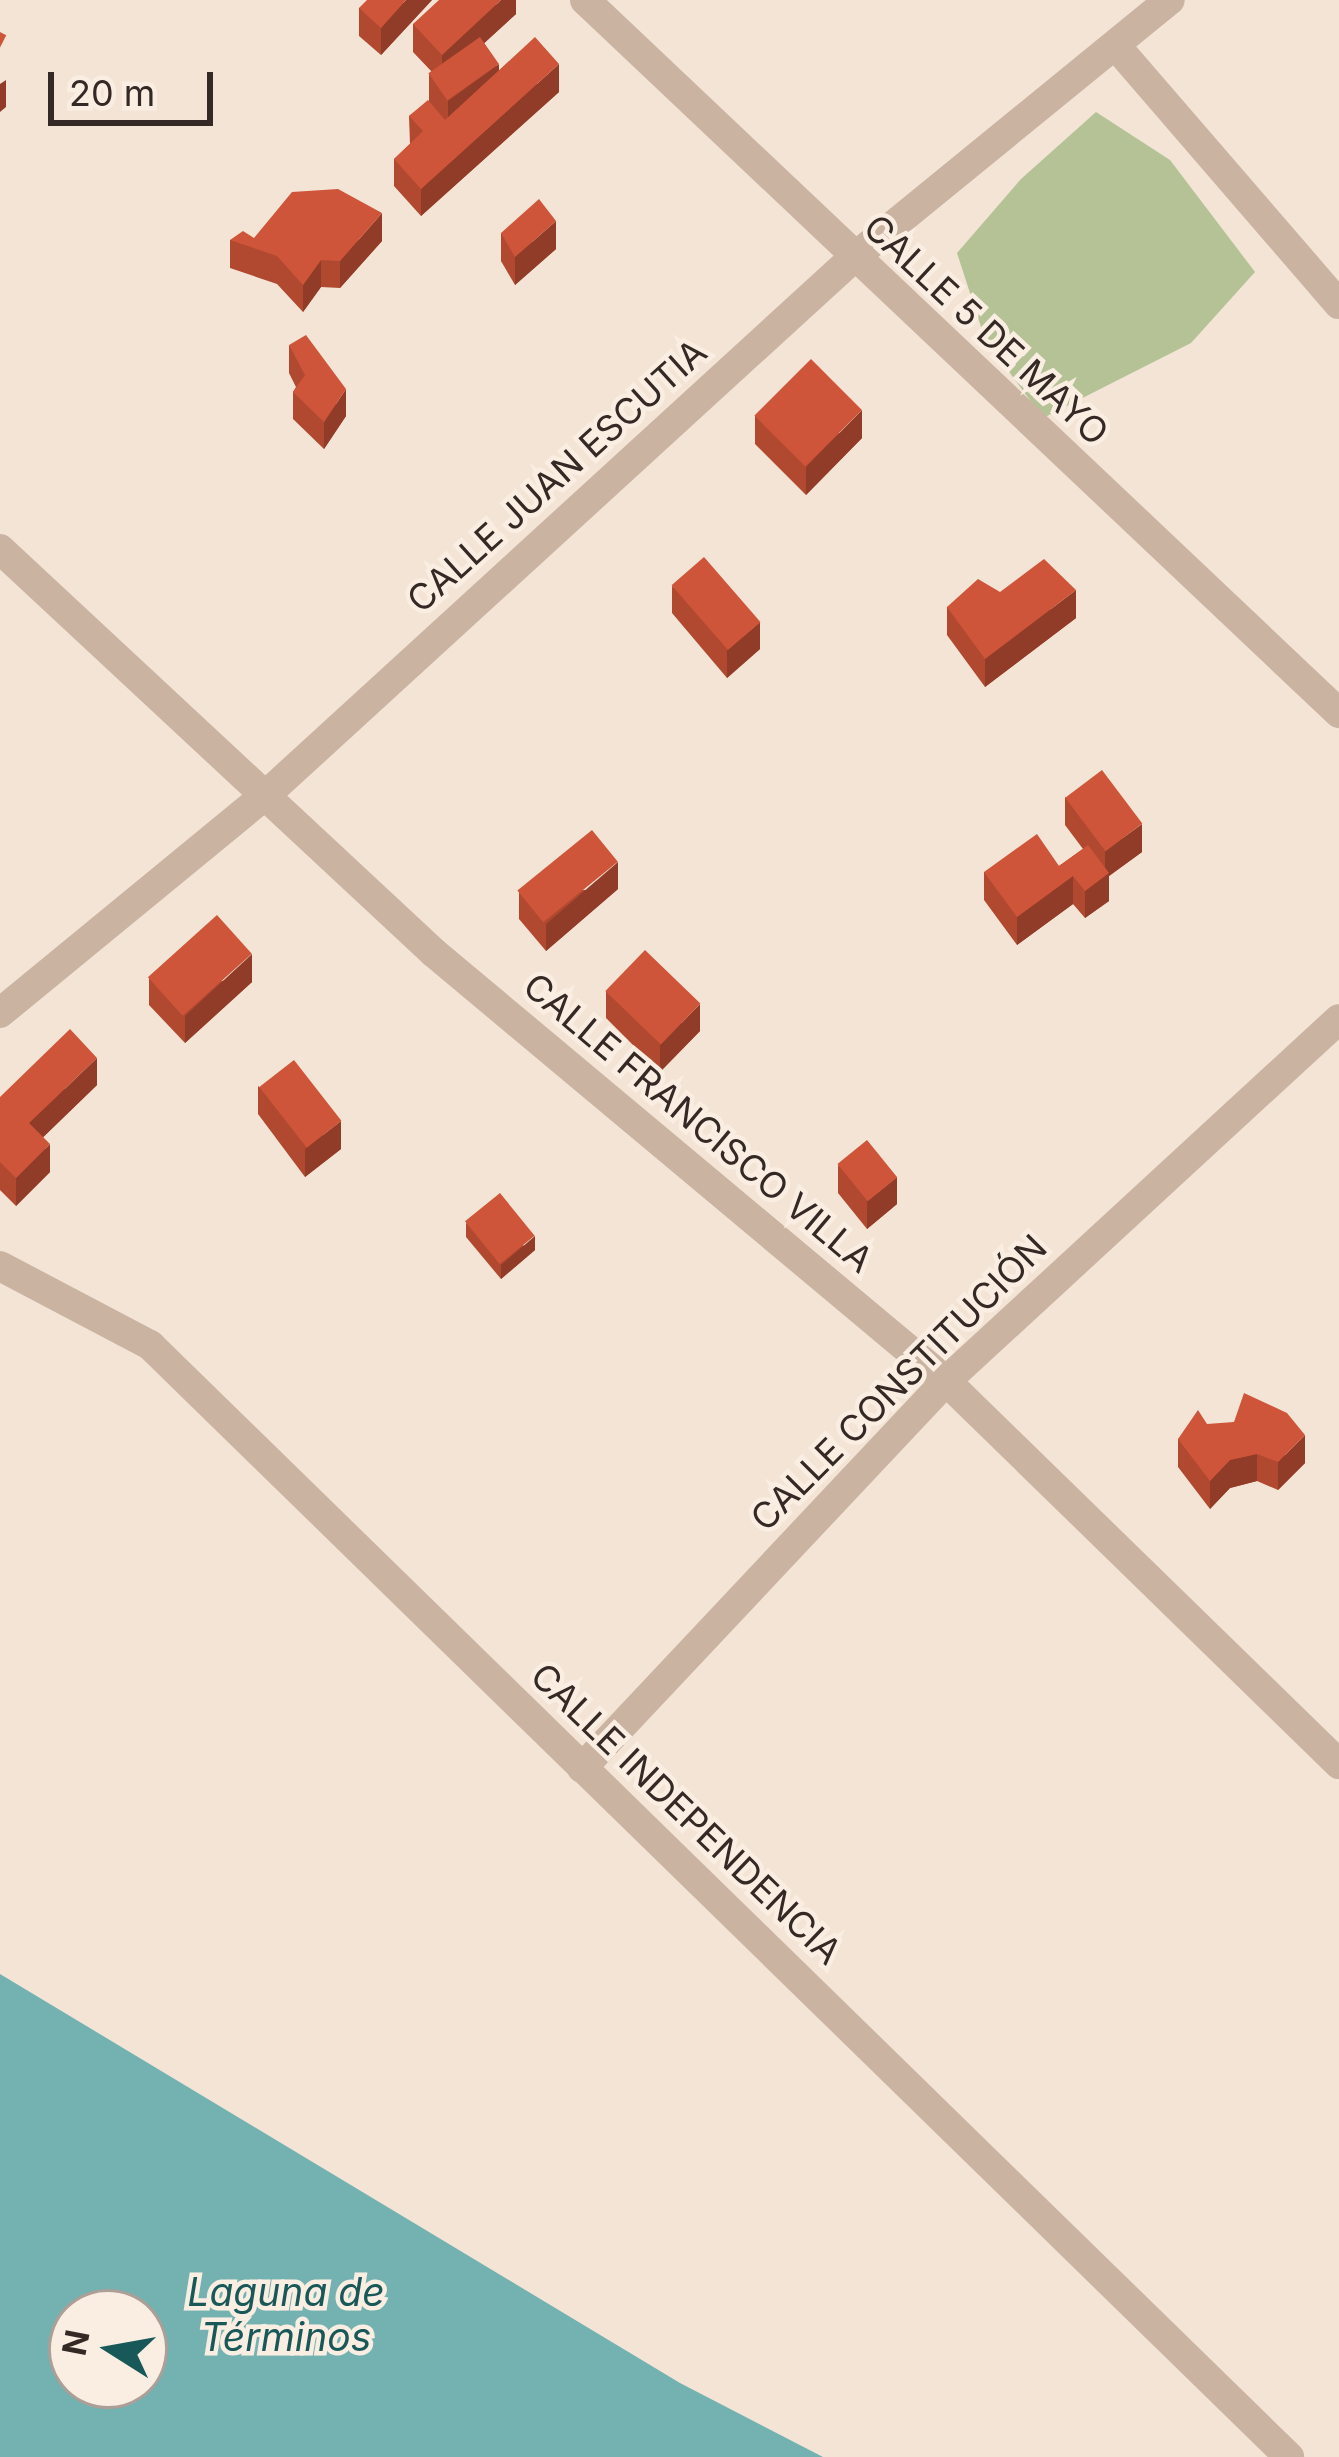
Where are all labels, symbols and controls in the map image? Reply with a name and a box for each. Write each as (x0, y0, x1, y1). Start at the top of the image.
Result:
scale bar (54, 48, 219, 122)
text: 20 m (69, 71, 155, 115)
street label: CALLE 5 DE MAYO (855, 206, 1117, 454)
street label: CALLE JUAN ESCUTIA (399, 330, 715, 622)
street label: CALLE FRANCISCO VILLA (515, 964, 881, 1282)
street label: CALLE CONSTITUCIÓN (742, 1226, 1056, 1540)
street label: CALLE INDEPENDENCIA (522, 1654, 850, 1974)
water label: Laguna de Términos (187, 2270, 385, 2361)
north arrow (48, 2289, 168, 2409)
text: N (54, 2327, 98, 2359)

